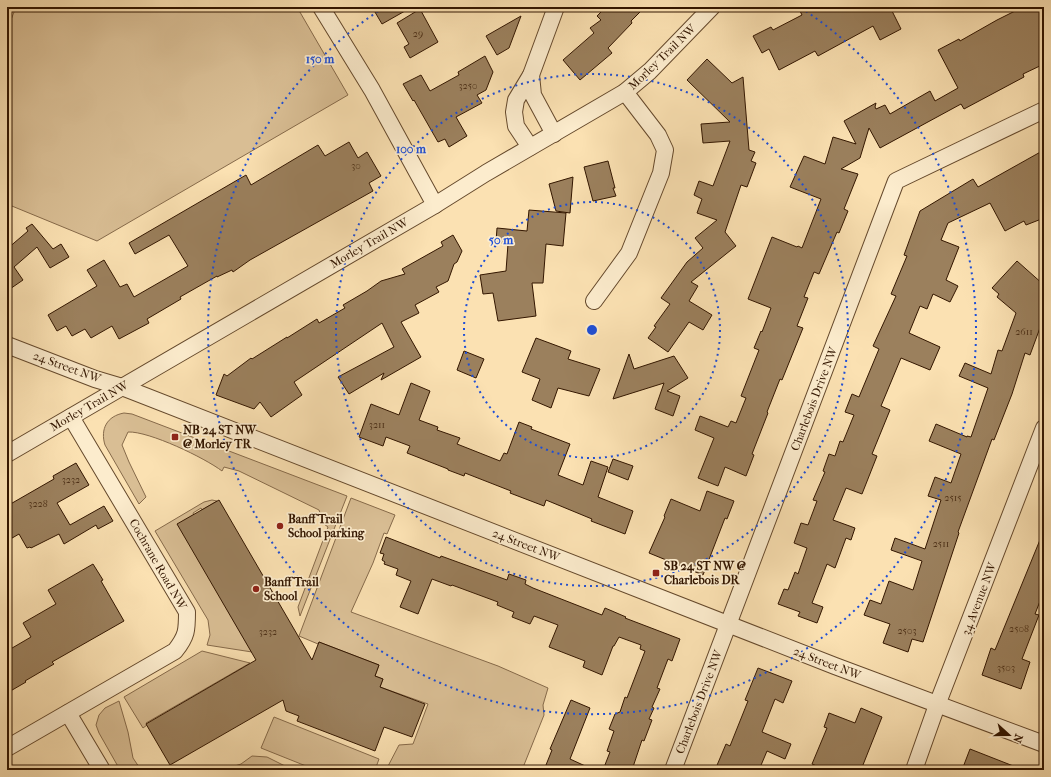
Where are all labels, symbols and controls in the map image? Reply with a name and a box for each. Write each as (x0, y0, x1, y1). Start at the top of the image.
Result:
street label: Morley Trail NW (625, 21, 699, 93)
house number: 29 (413, 28, 423, 40)
text: 150 m (306, 52, 335, 66)
house number: 3250 (458, 80, 478, 92)
text: 100 m (396, 142, 427, 156)
house number: 30 (351, 160, 361, 172)
street label: Morley Trail NW (327, 214, 412, 271)
text: 50 m (489, 233, 514, 247)
centre of rings (585, 323, 599, 337)
house number: 2611 (1015, 326, 1033, 338)
street label: Charlebois Drive NW (788, 344, 841, 453)
street label: 24 Street NW (31, 348, 104, 386)
street label: Morley Trail NW (47, 377, 132, 434)
house number: 3211 (369, 419, 385, 431)
place label: NB 24 ST NW @ Morley TR (183, 423, 257, 452)
marker: NB 24 ST NW @ Morley TR (170, 432, 180, 442)
house number: 3232 (62, 474, 80, 486)
house number: 2515 (944, 492, 962, 504)
house number: 3228 (28, 498, 48, 510)
place label: Banff Trail School parking (288, 512, 365, 541)
street label: Cochrane Road NW (126, 516, 190, 613)
marker: Banff Trail School parking (275, 521, 285, 531)
street label: 24 Street NW (490, 526, 563, 565)
house number: 2511 (933, 538, 949, 550)
place label: SB 24 ST NW @ Charlebois DR (664, 559, 746, 587)
street label: 34 Avenue NW (959, 560, 1000, 637)
marker: SB 24 ST NW @ Charlebois DR (651, 568, 661, 578)
place label: Banff Trail School (264, 575, 319, 603)
marker: Banff Trail School (251, 584, 261, 594)
house number: 2508 (1009, 623, 1029, 635)
house number: 2503 (897, 625, 917, 637)
house number: 3232 (259, 626, 277, 638)
street label: 24 Street NW (791, 644, 864, 683)
street label: Charlebois Drive NW (673, 647, 726, 756)
house number: 3503 (997, 662, 1015, 674)
north arrow (989, 715, 1029, 755)
text: N (1010, 732, 1025, 745)

